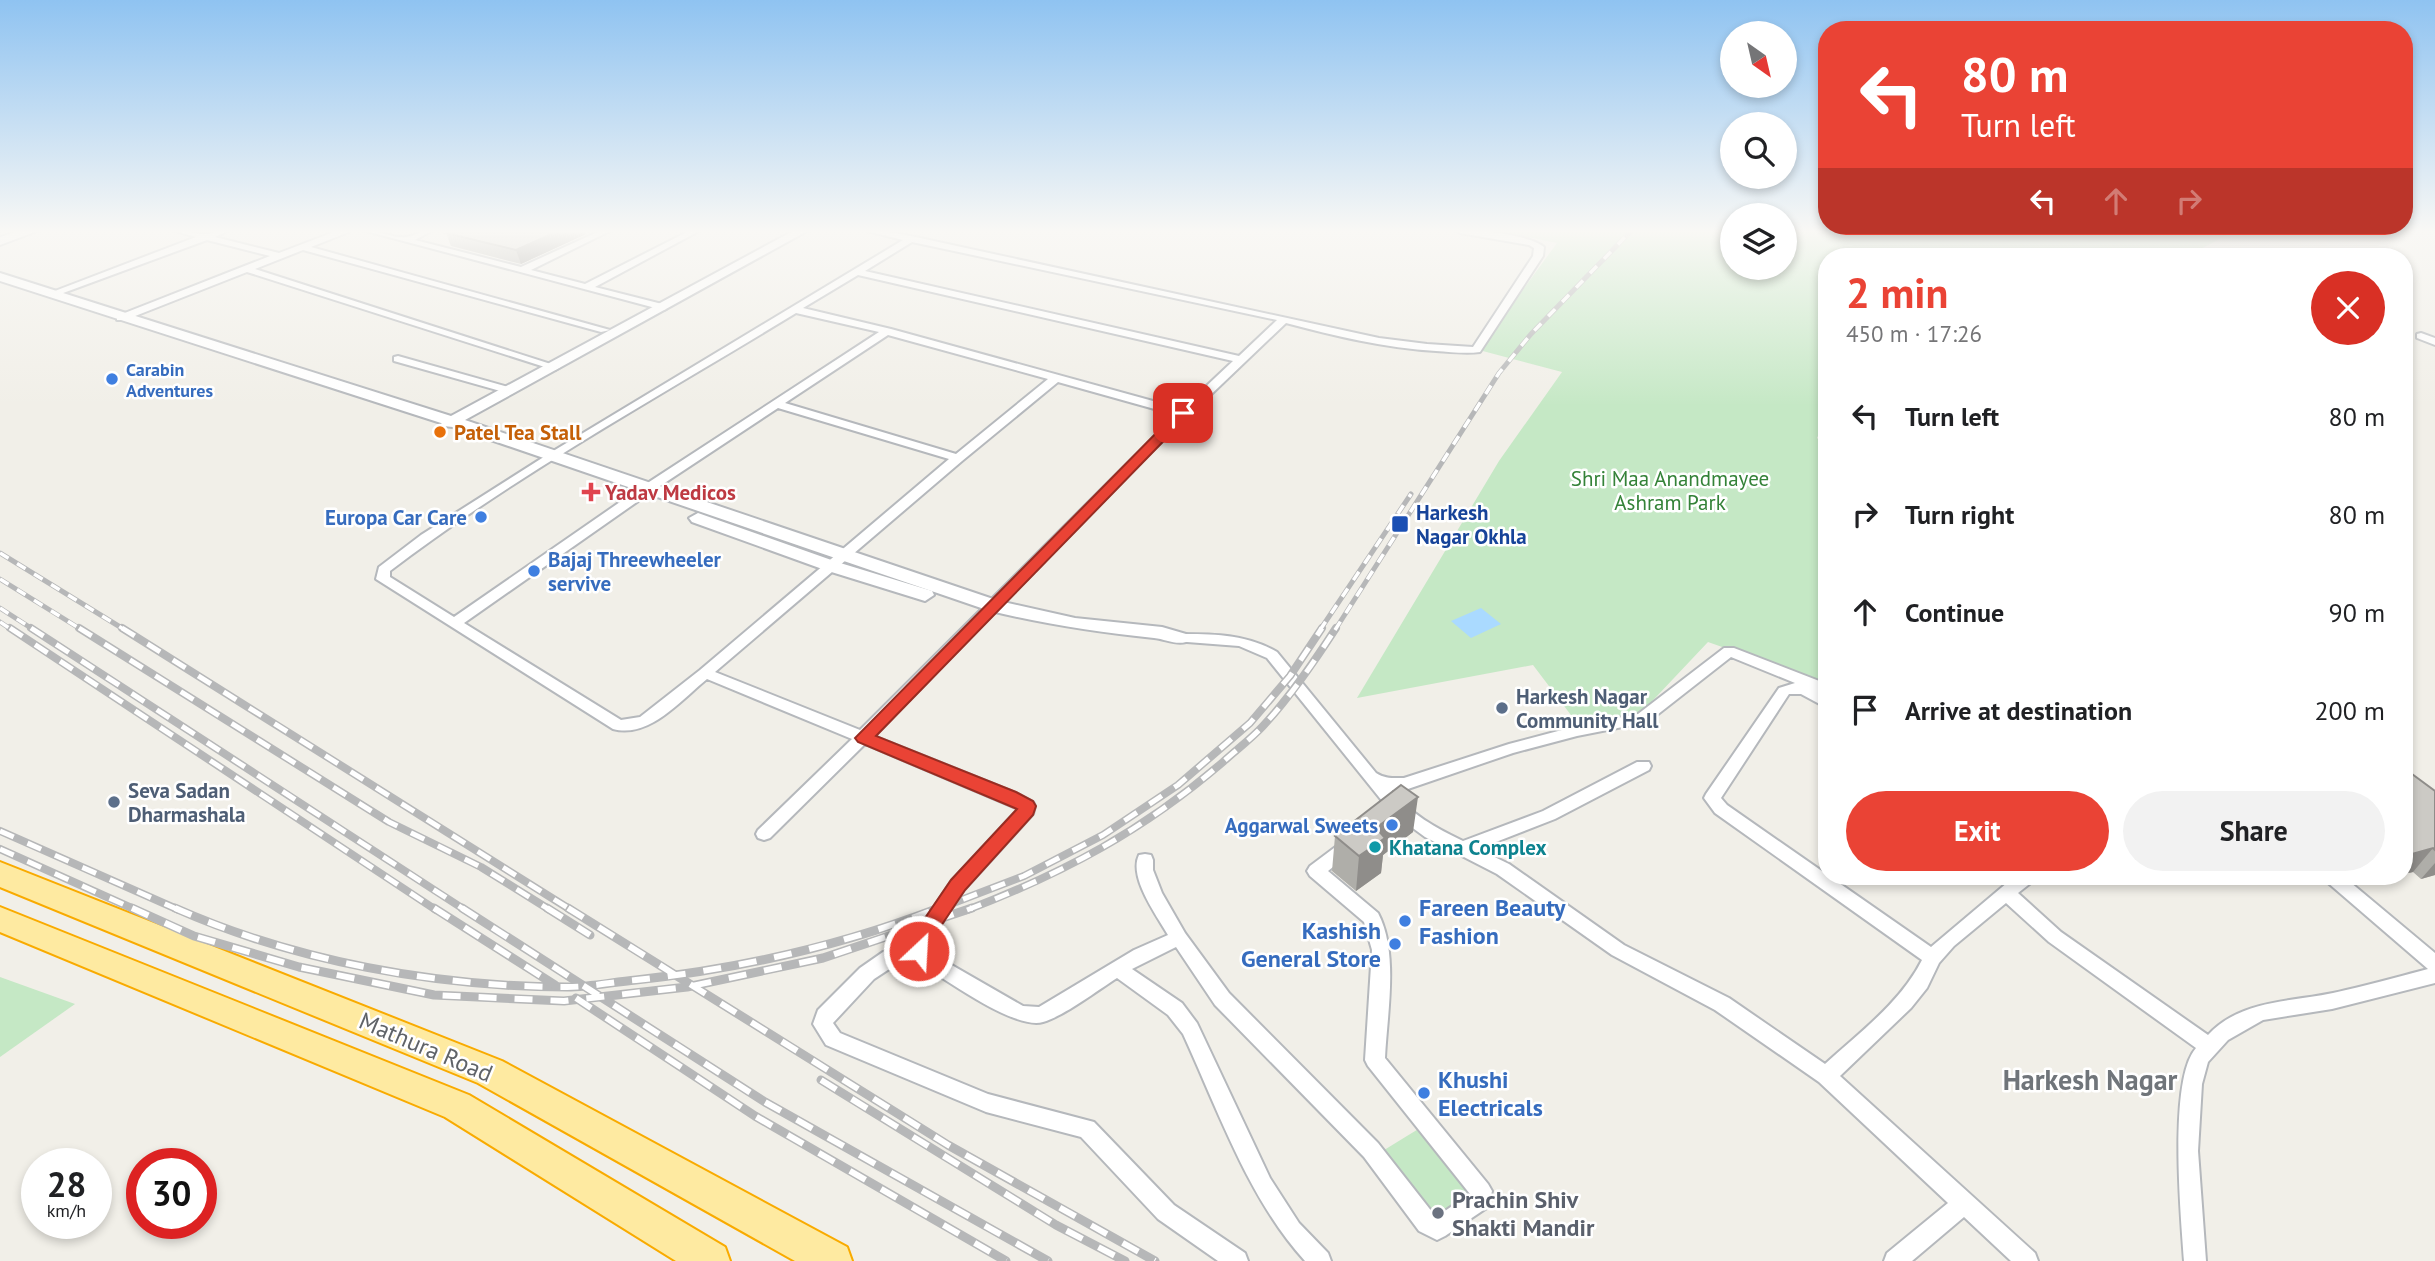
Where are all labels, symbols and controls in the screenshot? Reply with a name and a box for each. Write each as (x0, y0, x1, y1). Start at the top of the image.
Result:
north arrow (1720, 21, 1797, 98)
map controls (1720, 21, 1797, 280)
text: 80 m (1961, 42, 2068, 106)
icon: left (1846, 49, 1937, 140)
text: Turn left (1961, 104, 2076, 146)
button: search (1720, 112, 1797, 189)
icon: left (2024, 182, 2062, 220)
icon: ahead (2097, 182, 2135, 220)
icon: right (2170, 182, 2208, 220)
button: layers (1720, 203, 1797, 280)
text: 2 min (1846, 265, 1948, 320)
button: close (2311, 271, 2385, 345)
text: 450 m · 17:26 (1846, 319, 1982, 348)
place label: Carabin Adventures (126, 358, 213, 402)
marker: Carabin Adventures (104, 371, 120, 387)
pin (1153, 383, 1213, 443)
icon: arrive (1164, 394, 1202, 432)
icon: left (1846, 397, 1884, 435)
text: Turn left (1905, 400, 1999, 433)
text: 80 m (2329, 400, 2385, 433)
place label: Patel Tea Stall (454, 419, 582, 446)
marker: Patel Tea Stall (432, 424, 448, 440)
park label: Shri Maa Anandmayee Ashram Park (1571, 465, 1769, 516)
place label: Yadav Medicos (604, 479, 736, 506)
marker: Yadav Medicos (583, 484, 599, 500)
icon: right (1846, 495, 1884, 533)
text: Turn right (1905, 498, 2014, 531)
text: 80 m (2329, 498, 2385, 531)
place label: Harkesh Nagar Okhla (1416, 499, 1527, 550)
place label: Europa Car Care (325, 504, 467, 531)
marker: Europa Car Care (473, 509, 489, 525)
marker: Harkesh Nagar Okhla (1390, 514, 1410, 534)
place label: Bajaj Threewheeler servive (548, 546, 722, 597)
marker: Bajaj Threewheeler servive (526, 563, 542, 579)
icon: ahead (1846, 593, 1884, 631)
text: Continue (1905, 596, 2004, 629)
text: 90 m (2329, 596, 2385, 629)
place label: Harkesh Nagar Community Hall (1516, 683, 1659, 734)
icon: arrive (1846, 691, 1884, 729)
text: Arrive at destination (1905, 694, 2132, 727)
text: 200 m (2314, 694, 2385, 727)
marker: Harkesh Nagar Community Hall (1494, 700, 1510, 716)
place label: Seva Sadan Dharmashala (128, 777, 245, 828)
button: Exit (1846, 791, 2109, 871)
button: Share (2123, 791, 2385, 871)
marker: Seva Sadan Dharmashala (106, 794, 122, 810)
place label: Aggarwal Sweets (1225, 812, 1378, 839)
marker: Aggarwal Sweets (1384, 817, 1400, 833)
place label: Khatana Complex (1389, 834, 1546, 861)
marker: Khatana Complex (1367, 839, 1383, 855)
place label: Fareen Beauty Fashion (1419, 892, 1566, 951)
marker: Fareen Beauty Fashion (1397, 913, 1413, 929)
position arrow (882, 914, 956, 988)
place label: Kashish General Store (1241, 915, 1381, 974)
marker: Kashish General Store (1387, 936, 1403, 952)
street label: Mathura Road (354, 1005, 498, 1089)
district label: Harkesh Nagar (2003, 1061, 2178, 1098)
place label: Khushi Electricals (1438, 1064, 1543, 1123)
marker: Khushi Electricals (1416, 1085, 1432, 1101)
speed limit sign: 30 (126, 1148, 217, 1239)
text: 28 (47, 1161, 86, 1207)
place label: Prachin Shiv Shakti Mandir (1452, 1184, 1595, 1243)
text: km/h (47, 1199, 86, 1222)
marker: Prachin Shiv Shakti Mandir (1430, 1205, 1446, 1221)

